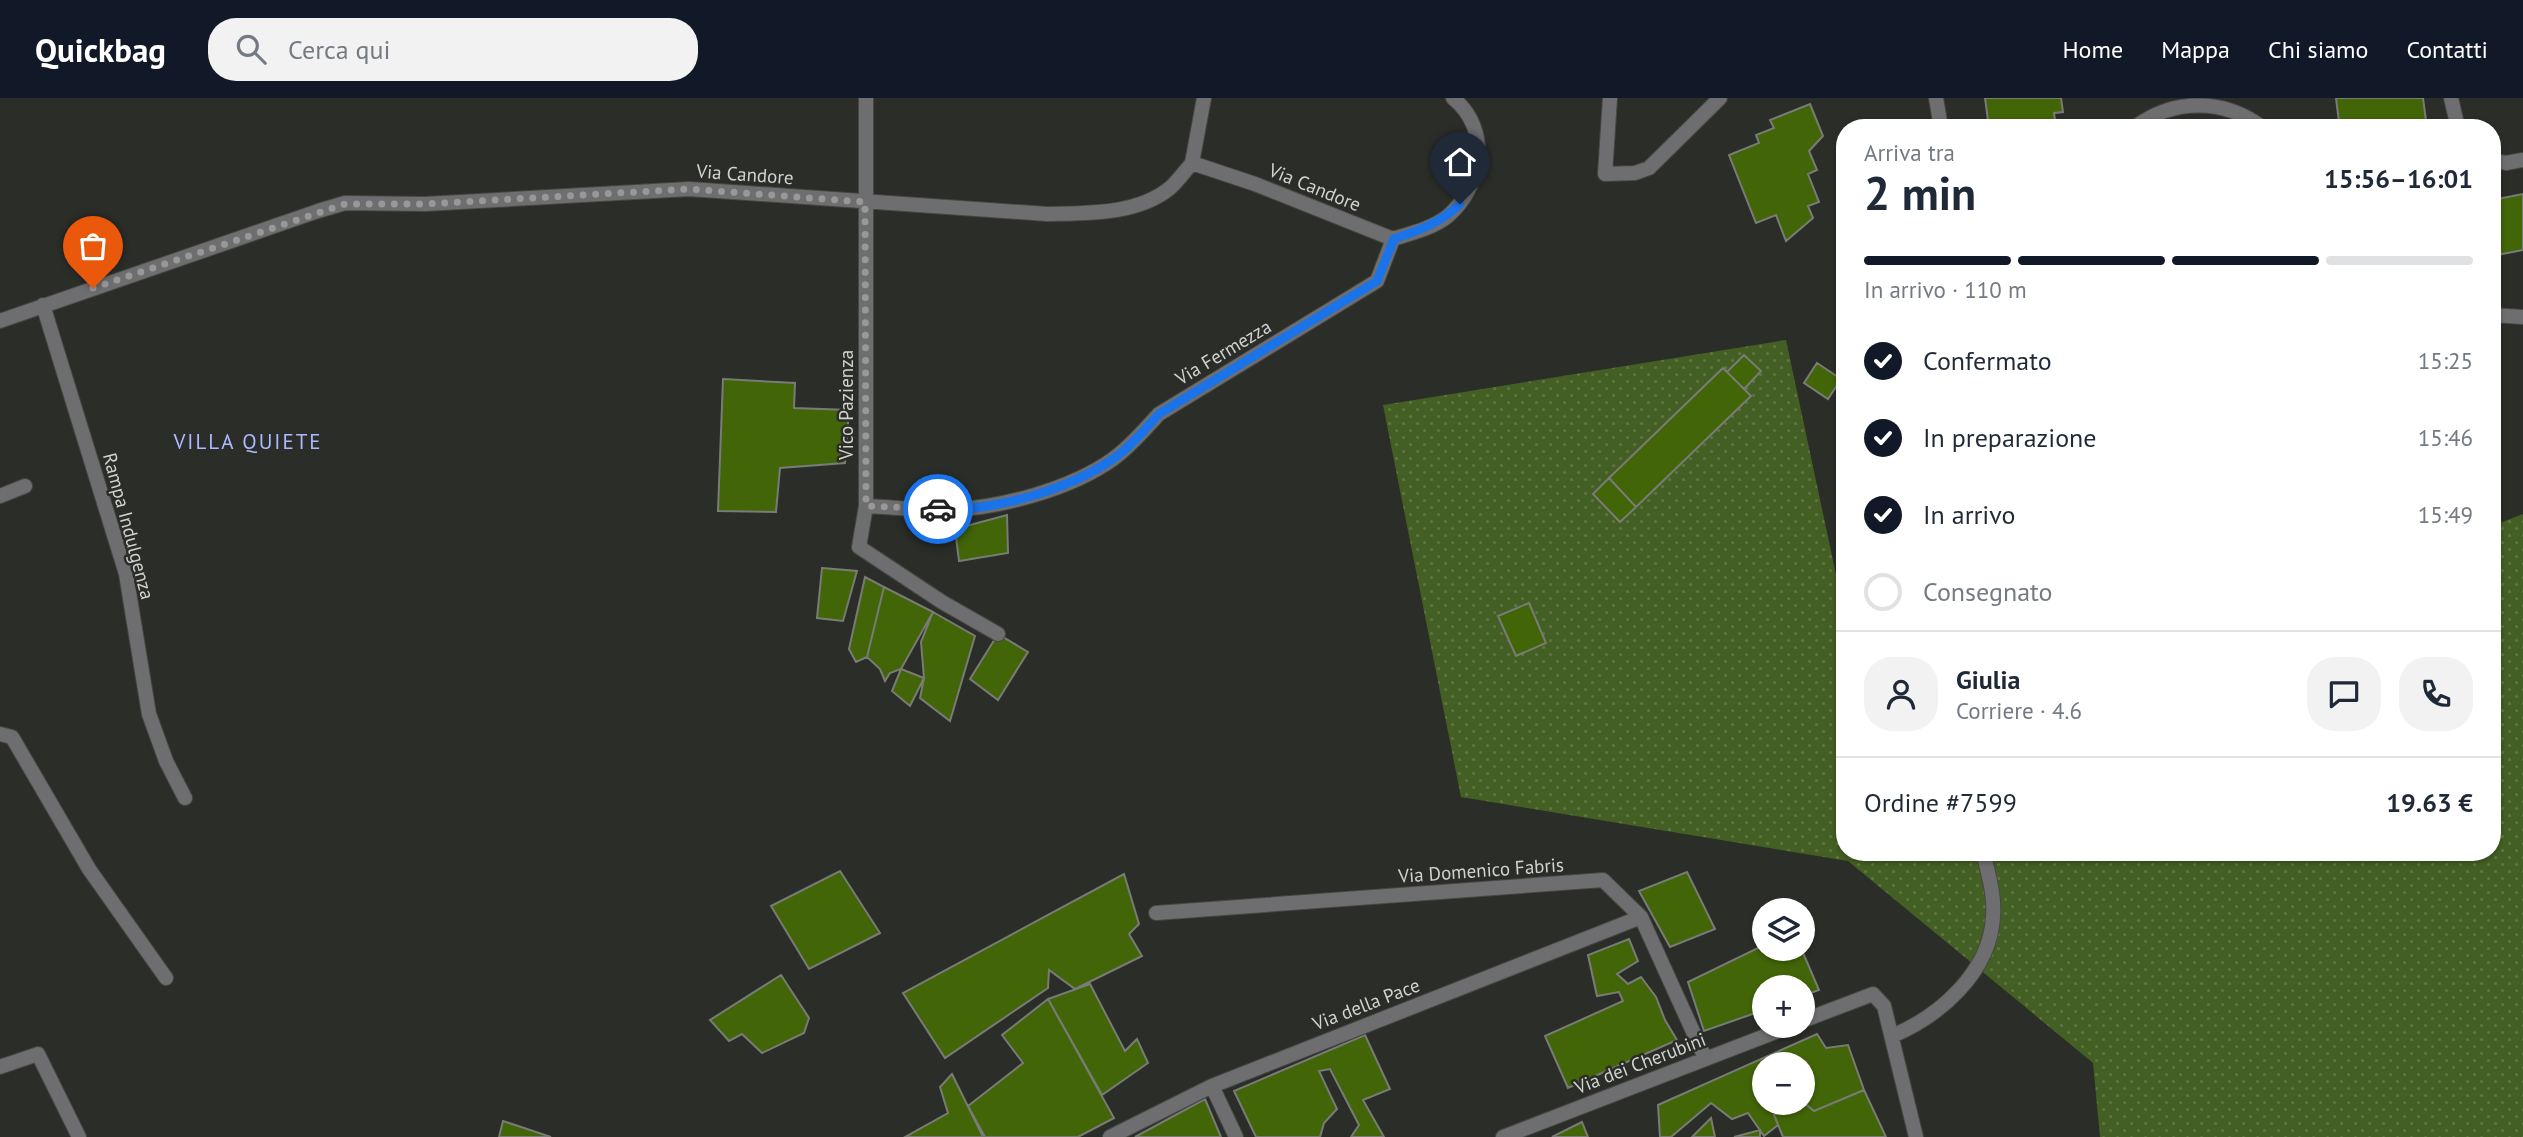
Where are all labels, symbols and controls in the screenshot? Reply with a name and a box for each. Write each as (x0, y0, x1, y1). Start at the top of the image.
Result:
search box (208, 18, 698, 81)
text: Quickbag (35, 28, 166, 71)
icon: search (232, 30, 270, 68)
text: Cerca qui (288, 33, 390, 66)
text: Home (2062, 34, 2123, 65)
text: Mappa (2161, 34, 2230, 65)
text: Chi siamo (2268, 34, 2368, 65)
text: Contatti (2406, 34, 2488, 65)
pin (1430, 132, 1490, 204)
text: Arriva tra (1864, 138, 1955, 167)
icon: home (1441, 143, 1479, 181)
street label: Via Candore (1264, 157, 1365, 216)
street label: Via Candore (695, 159, 794, 189)
text: 15:56–16:01 (2324, 162, 2473, 195)
text: 2 min (1864, 163, 1976, 223)
pin (63, 216, 123, 288)
icon: bag (74, 227, 112, 265)
text: In arrivo · 110 m (1864, 275, 2027, 304)
street label: Via Fermezza (1170, 314, 1275, 391)
icon: check (1864, 342, 1902, 380)
text: Confermato (1923, 344, 2052, 377)
text: 15:25 (2418, 346, 2473, 375)
street label: Vico Pazienza (834, 350, 858, 461)
icon: check (1864, 419, 1902, 457)
text: In preparazione (1923, 421, 2097, 454)
text: 15:46 (2418, 423, 2473, 452)
district label: VILLA QUIETE (172, 428, 323, 455)
street label: Rampa Indulgenza (98, 450, 160, 602)
courier (903, 474, 973, 544)
icon: car (919, 490, 957, 528)
icon: check (1864, 496, 1902, 534)
text: In arrivo (1923, 498, 2015, 531)
text: 15:49 (2418, 500, 2473, 529)
text: Consegnato (1923, 575, 2053, 608)
button: person (1864, 657, 1938, 731)
button: chat (2307, 657, 2381, 731)
button: phone (2399, 657, 2473, 731)
text: Giulia (1956, 663, 2020, 696)
text: Corriere · 4.6 (1956, 696, 2082, 725)
text: Ordine #7599 (1864, 786, 2017, 819)
text: 19.63 € (2386, 786, 2473, 819)
street label: Via Domenico Fabris (1396, 852, 1565, 888)
map controls (1752, 898, 1815, 1115)
button: layers (1752, 898, 1815, 961)
street label: Via della Pace (1308, 973, 1423, 1036)
button: + (1752, 975, 1815, 1038)
street label: Via dei Cherubini (1570, 1027, 1709, 1099)
button: − (1752, 1052, 1815, 1115)

